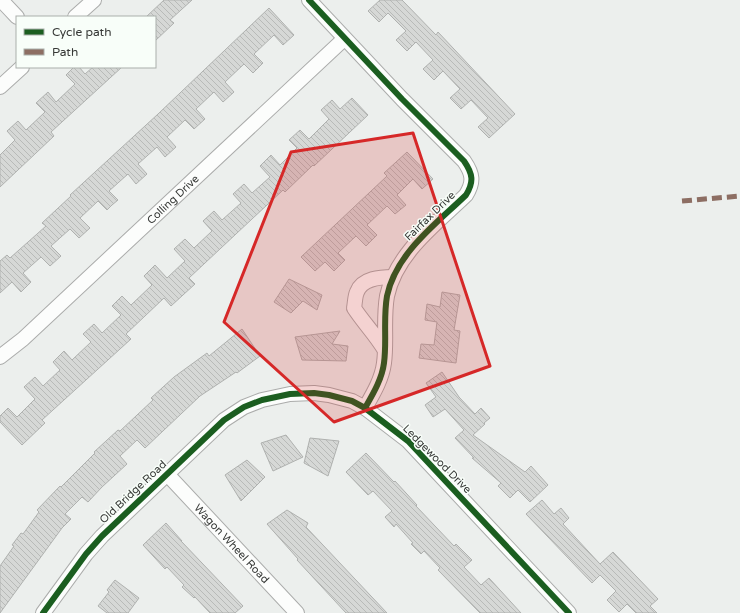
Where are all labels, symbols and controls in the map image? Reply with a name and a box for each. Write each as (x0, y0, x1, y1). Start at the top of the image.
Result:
legend (16, 16, 156, 68)
text: Cycle path (52, 25, 111, 39)
text: Path (52, 45, 78, 59)
street label: Colling Drive (144, 172, 201, 226)
street label: Fairfax Drive (402, 189, 458, 243)
street label: Ledgewood Drive (400, 422, 474, 496)
street label: Old Bridge Road (97, 458, 169, 526)
street label: Wagon Wheel Road (192, 501, 272, 586)

